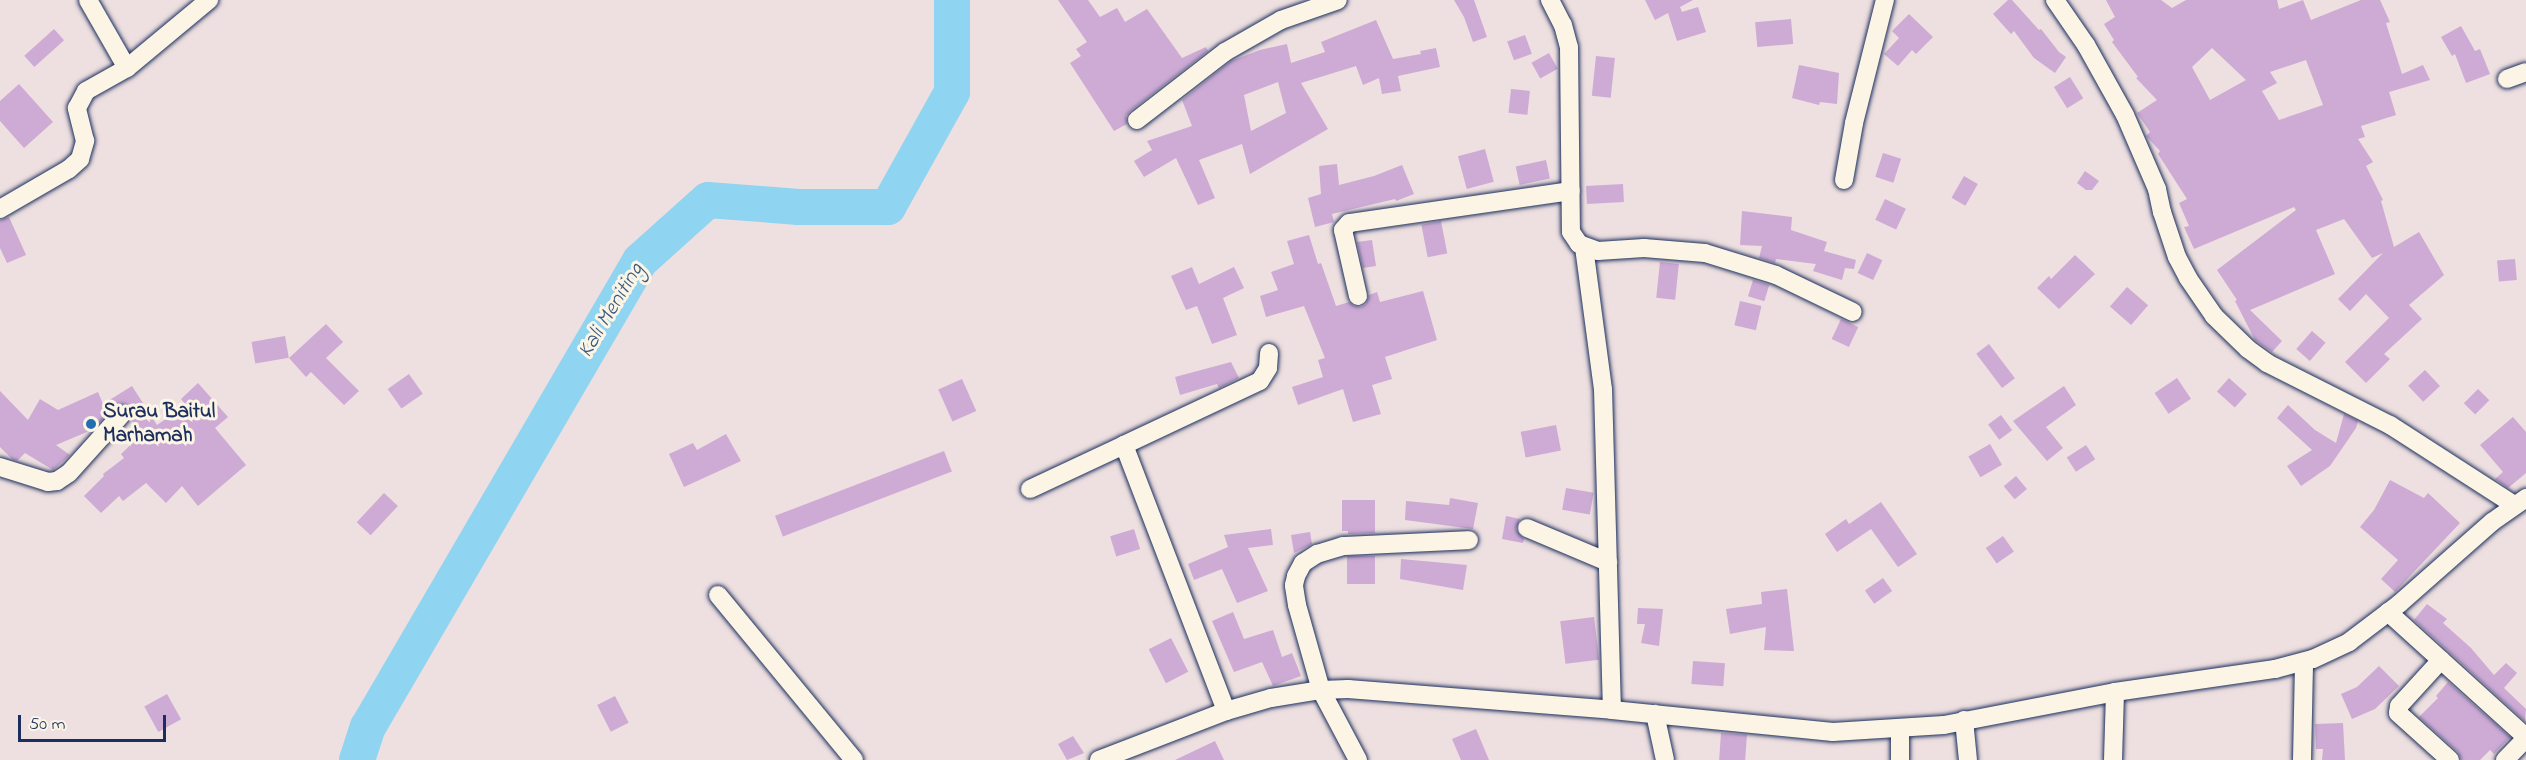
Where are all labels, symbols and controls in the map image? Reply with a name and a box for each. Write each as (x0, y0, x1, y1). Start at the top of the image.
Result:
water label: Kali Meniting (573, 259, 651, 363)
place label: Surau Baitul Marhamah (103, 399, 215, 449)
marker: Surau Baitul Marhamah (84, 417, 98, 431)
scale bar (21, 703, 170, 741)
text: 50 m (29, 712, 66, 738)

